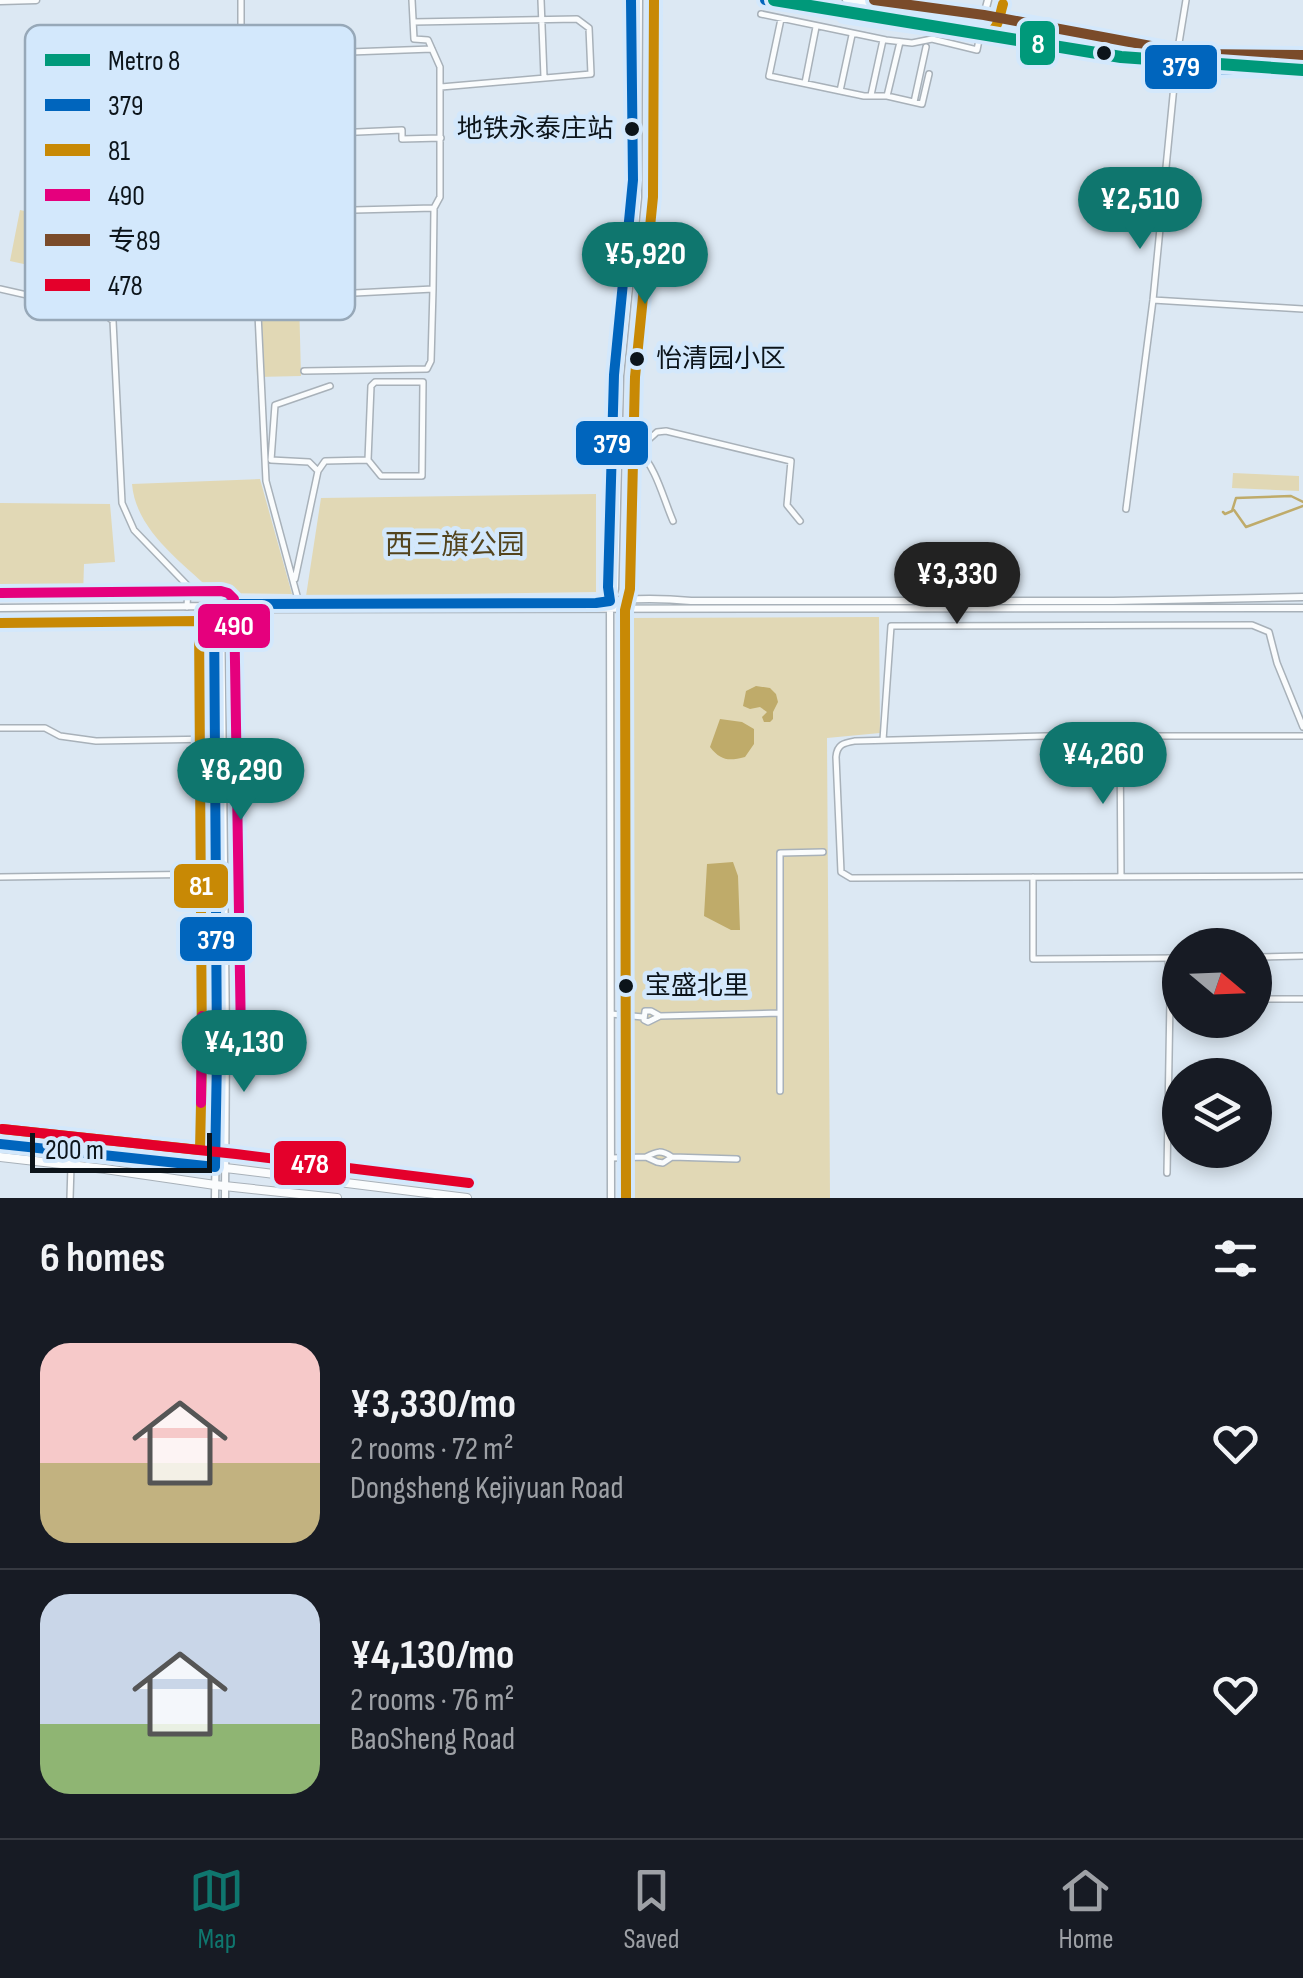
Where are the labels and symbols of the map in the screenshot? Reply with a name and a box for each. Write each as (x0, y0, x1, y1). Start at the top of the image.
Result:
line badge: 8 (1018, 19, 1057, 67)
legend (25, 25, 355, 320)
text: 8 (1031, 28, 1045, 61)
unlabelled marker (1094, 43, 1114, 63)
line badge: 379 (1143, 43, 1219, 91)
text: Metro 8 (108, 45, 180, 78)
text: 379 (1162, 51, 1200, 84)
text: 379 (108, 90, 143, 123)
place label: 地铁永泰庄站 (457, 114, 613, 145)
marker: 地铁永泰庄站 (622, 119, 642, 139)
text: 81 (108, 135, 130, 168)
pin: ¥2,510 (1059, 167, 1221, 252)
text: 490 (108, 180, 145, 213)
pin: ¥5,920 (564, 222, 726, 307)
text: 专89 (108, 225, 161, 258)
text: 478 (108, 270, 143, 303)
place label: 怡清园小区 (656, 344, 786, 375)
marker: 怡清园小区 (627, 349, 647, 369)
line badge: 379 (574, 419, 650, 467)
text: 379 (593, 428, 631, 461)
park label: 西三旗公园 (385, 529, 525, 562)
pin: ¥3,330 (876, 542, 1038, 627)
line badge: 490 (196, 602, 272, 650)
text: 490 (214, 610, 254, 643)
pin: ¥4,260 (1022, 722, 1184, 807)
pin: ¥8,290 (160, 738, 322, 823)
line badge: 81 (172, 862, 230, 910)
text: 81 (189, 870, 213, 903)
line badge: 379 (178, 915, 254, 963)
text: 379 (197, 924, 235, 957)
north arrow (1162, 928, 1272, 1038)
place label: 宝盛北里 (645, 971, 749, 1002)
marker: 宝盛北里 (616, 976, 636, 996)
pin: ¥4,130 (163, 1010, 325, 1095)
scale bar (30, 1128, 212, 1172)
line badge: 478 (272, 1139, 348, 1187)
text: 478 (291, 1148, 329, 1181)

